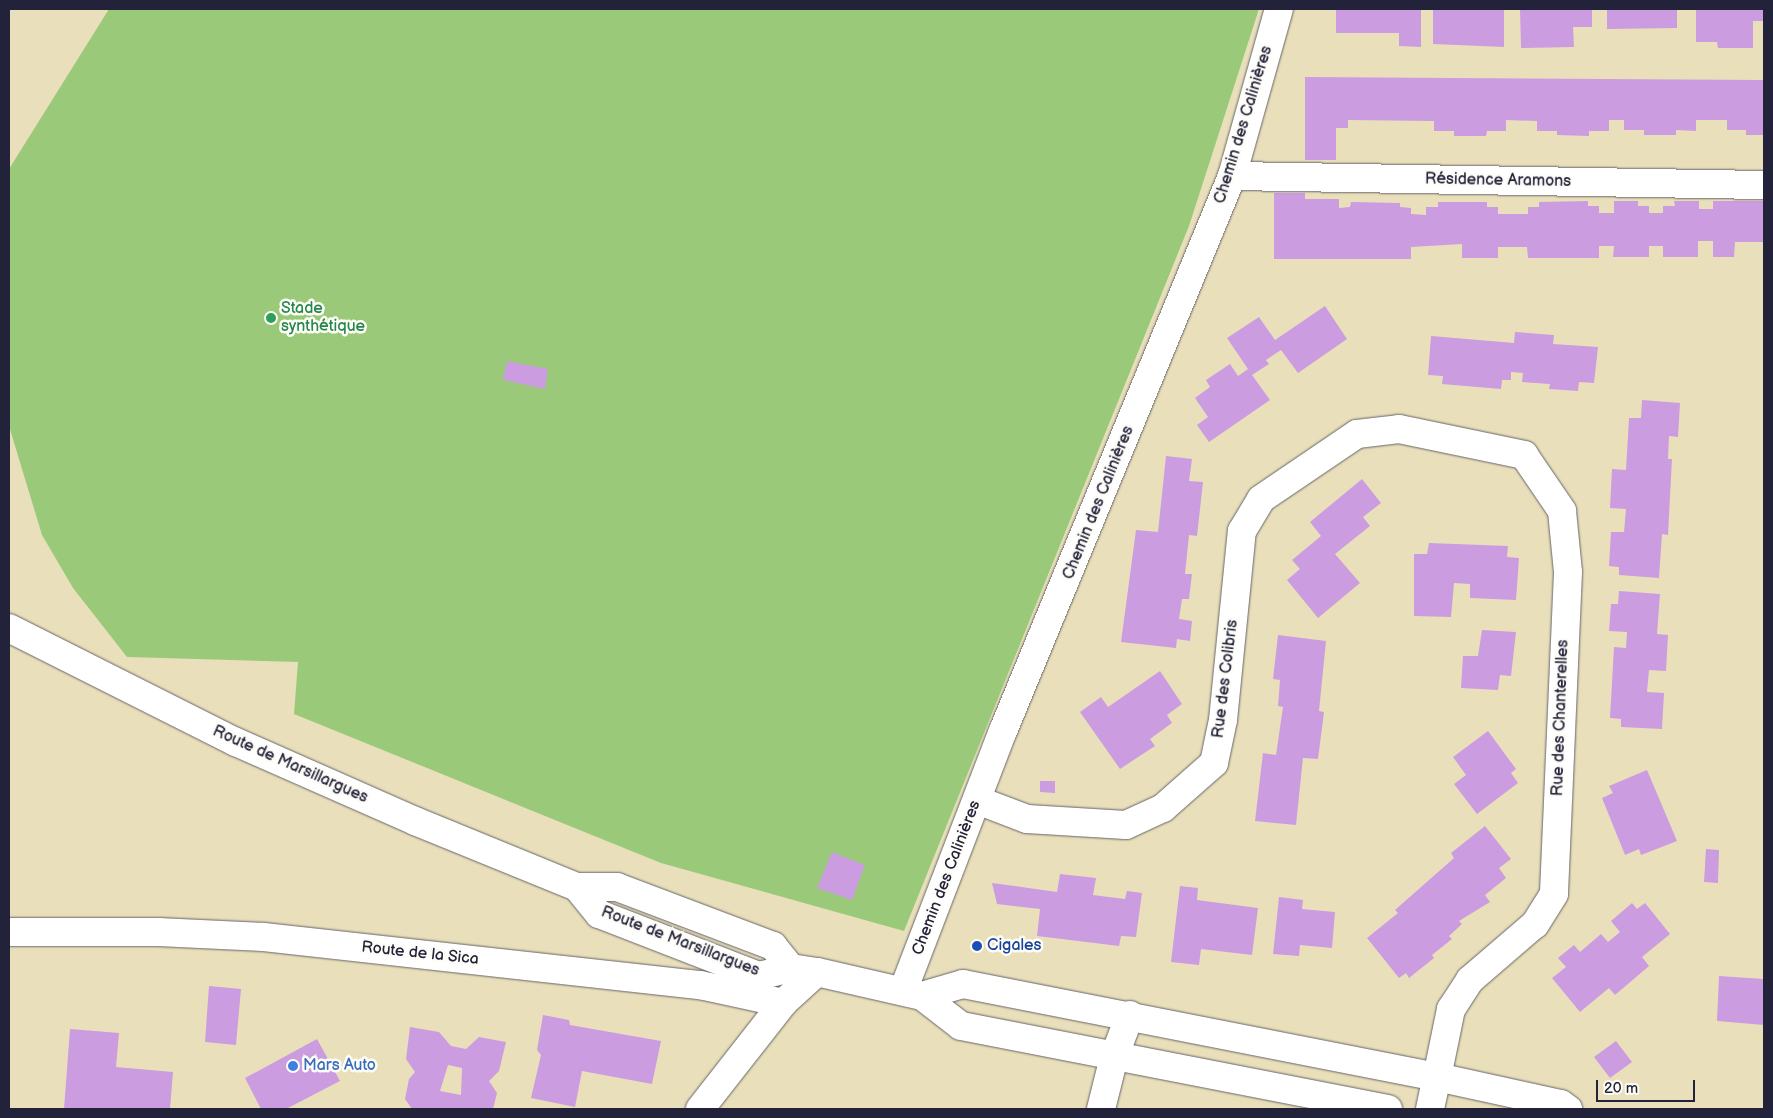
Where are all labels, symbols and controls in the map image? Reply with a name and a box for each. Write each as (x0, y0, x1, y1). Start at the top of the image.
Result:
street label: Chemin des Calinières (1211, 44, 1277, 206)
street label: Résidence Aramons (1425, 170, 1571, 192)
place label: Stade synthétique (281, 299, 365, 337)
marker: Stade synthétique (265, 312, 277, 324)
street label: Chemin des Calinières (1059, 423, 1139, 583)
street label: Rue des Colibris (1209, 619, 1243, 739)
street label: Rue des Chanterelles (1549, 639, 1573, 797)
street label: Route de Marsillargues (209, 722, 371, 808)
street label: Chemin des Calinières (909, 798, 985, 958)
street label: Route de Marsillargues (598, 903, 762, 981)
place label: Cigales (987, 936, 1041, 956)
street label: Route de la Sica (360, 938, 480, 970)
marker: Cigales (971, 940, 983, 952)
place label: Mars Auto (303, 1056, 376, 1076)
marker: Mars Auto (287, 1060, 299, 1072)
scale bar (1598, 1070, 1697, 1102)
text: 20 m (1604, 1079, 1638, 1098)

